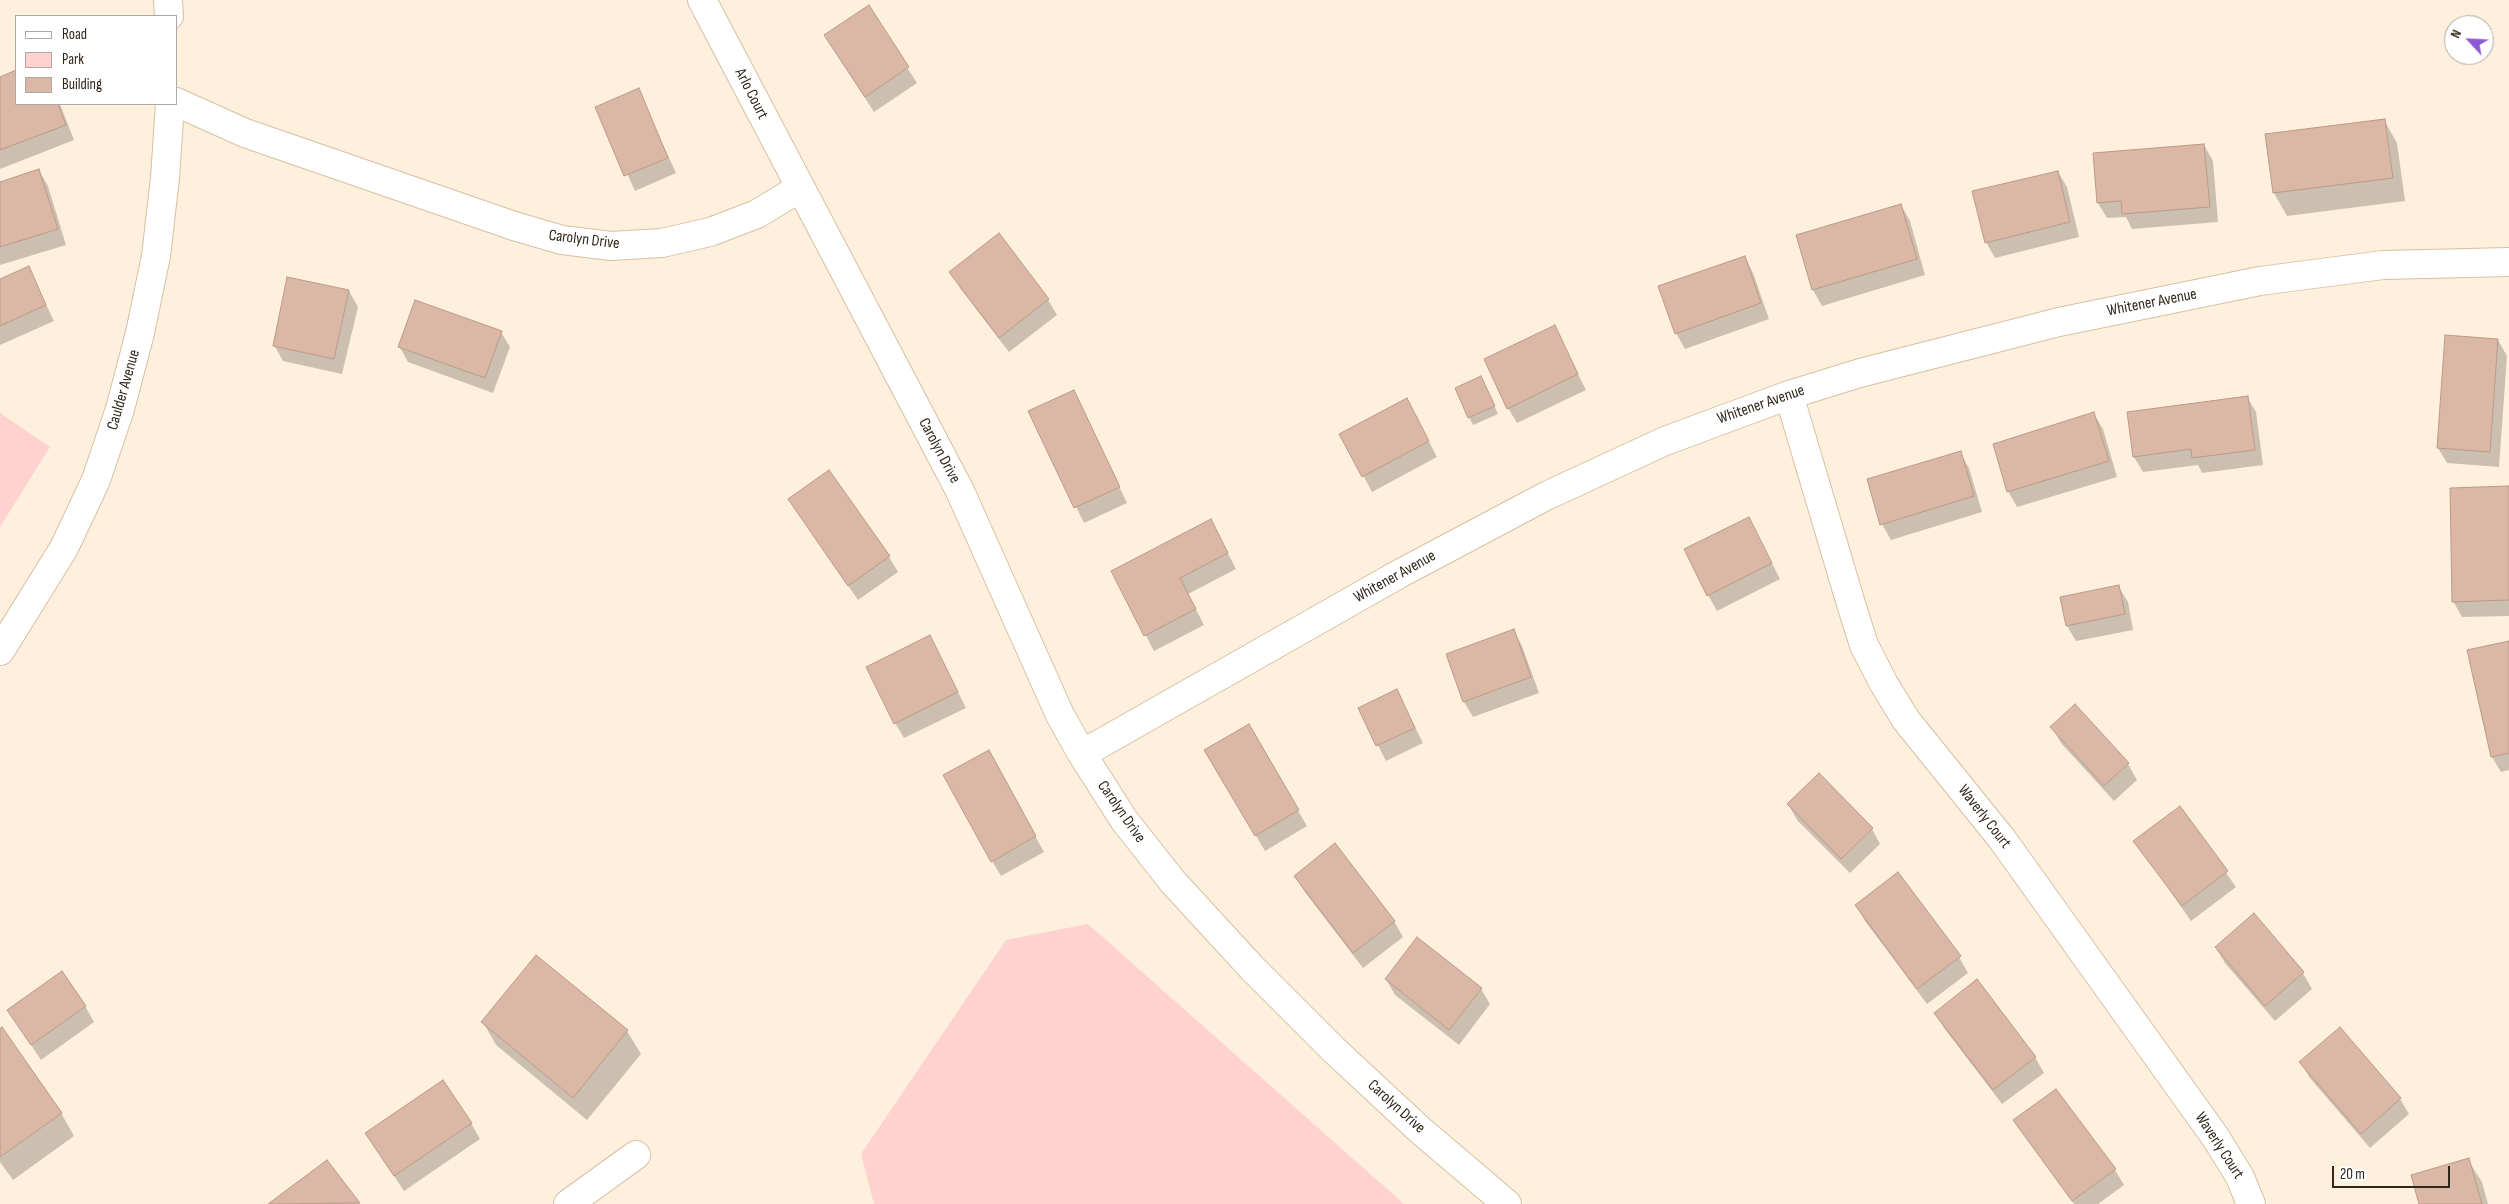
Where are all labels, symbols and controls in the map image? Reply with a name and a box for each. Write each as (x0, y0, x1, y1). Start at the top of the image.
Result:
legend (15, 15, 178, 105)
north arrow (2444, 15, 2494, 65)
text: Road (62, 25, 87, 44)
text: N (2447, 27, 2465, 41)
text: Park (62, 50, 84, 69)
street label: Arlo Court (730, 65, 772, 123)
text: Building (62, 75, 102, 94)
street label: Carolyn Drive (548, 226, 620, 254)
street label: Whitener Avenue (2106, 285, 2198, 321)
street label: Caulder Avenue (103, 348, 145, 432)
street label: Whitener Avenue (1715, 381, 1807, 429)
street label: Carolyn Drive (914, 415, 964, 487)
street label: Whitener Avenue (1351, 547, 1439, 607)
street label: Carolyn Drive (1093, 777, 1149, 847)
street label: Waverly Court (1953, 781, 2015, 853)
street label: Carolyn Drive (1363, 1076, 1429, 1138)
street label: Waverly Court (2190, 1109, 2248, 1183)
scale bar (2334, 1156, 2452, 1188)
text: 20 m (2340, 1165, 2365, 1184)

